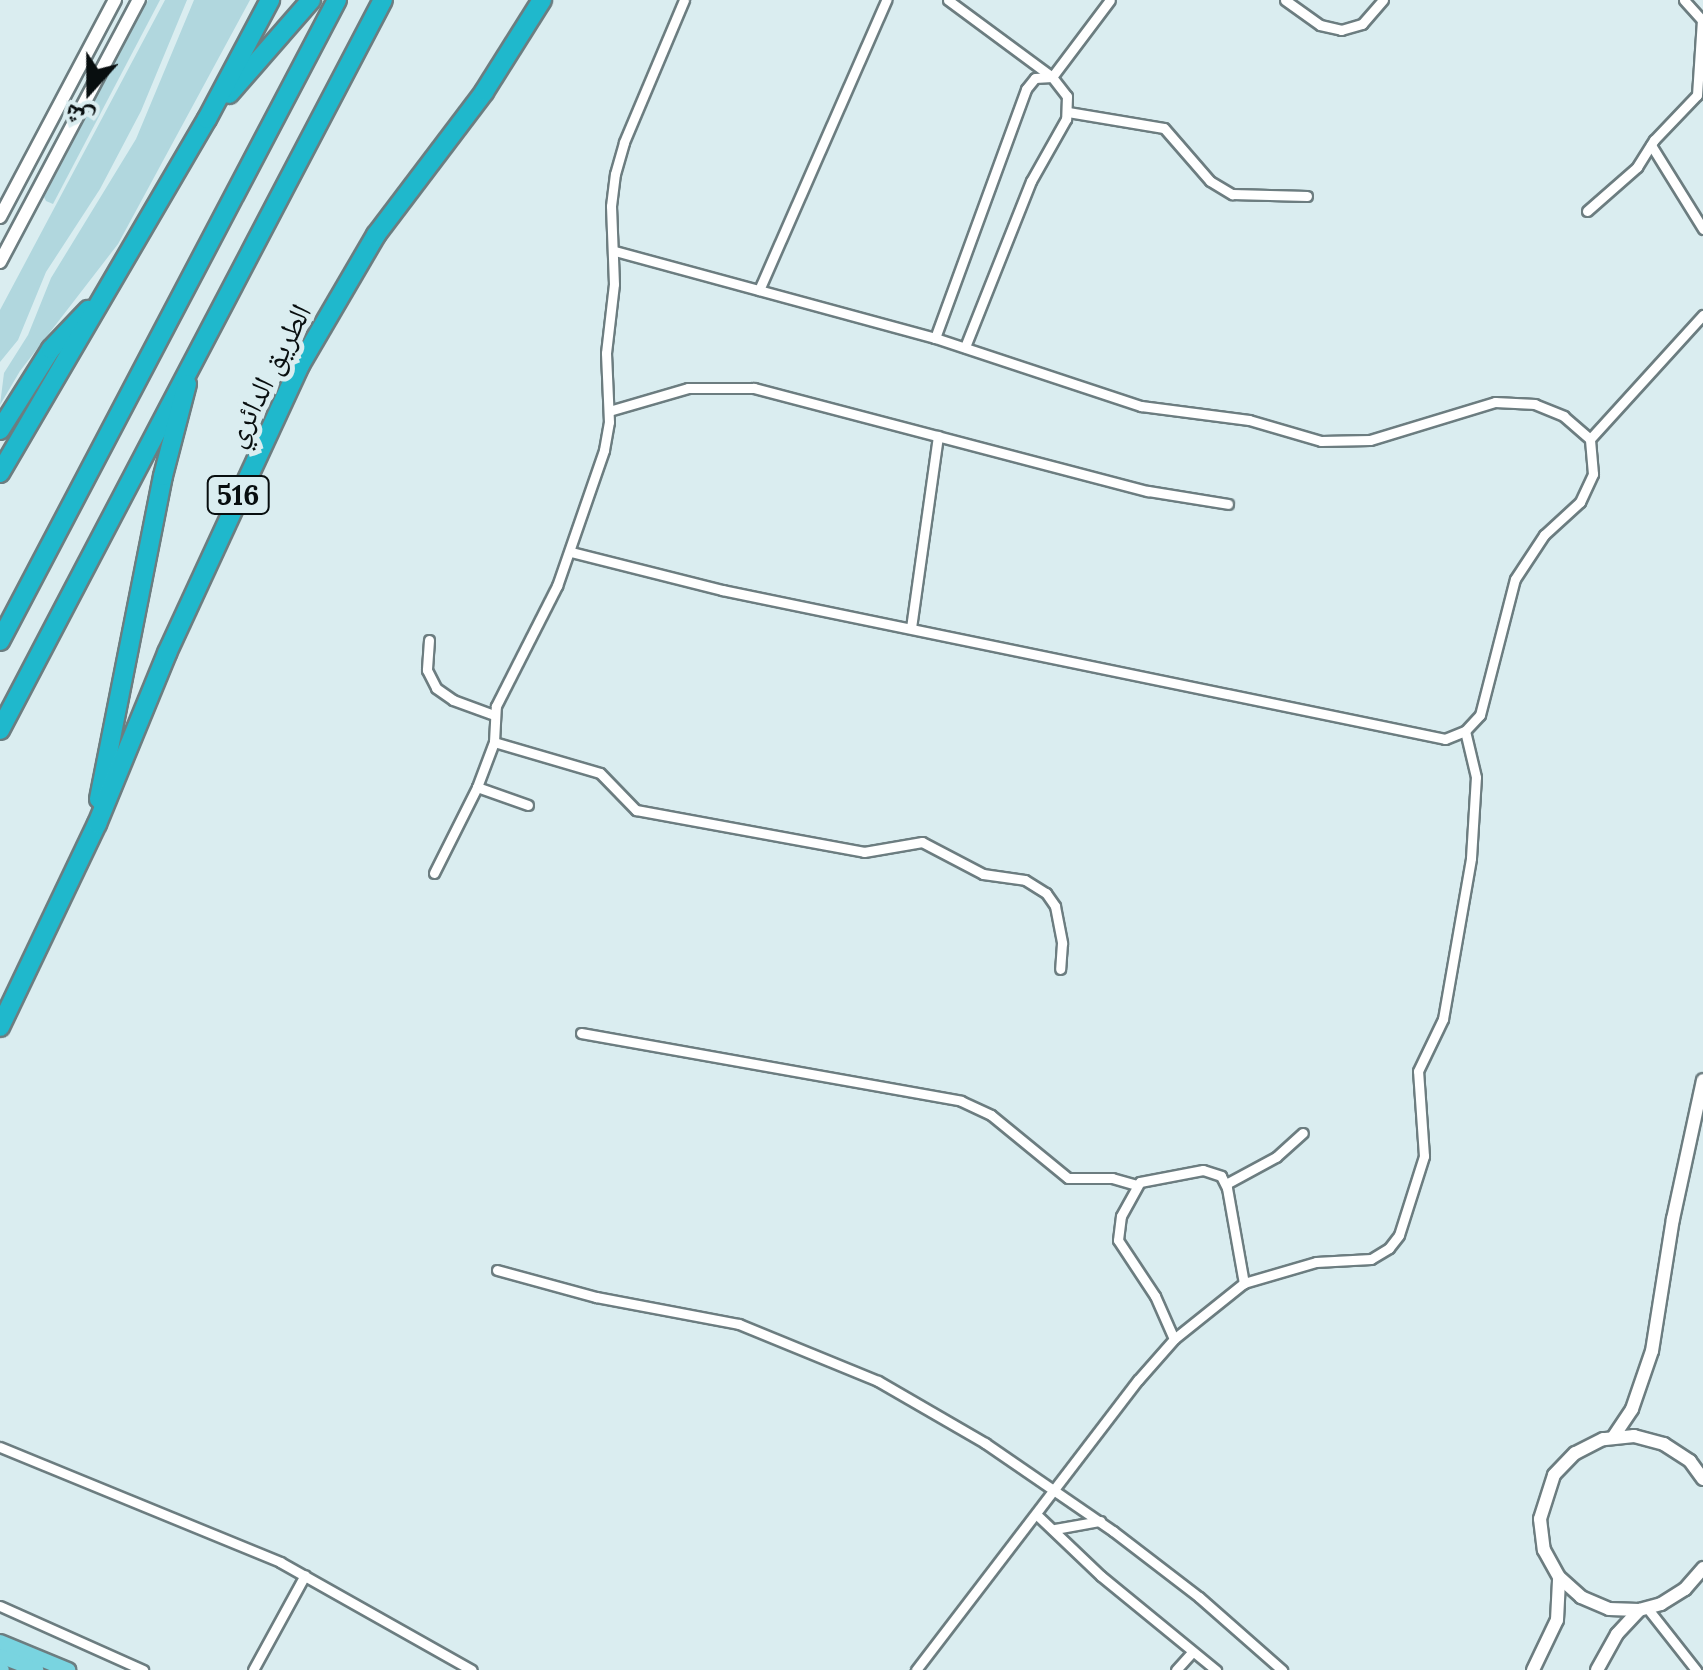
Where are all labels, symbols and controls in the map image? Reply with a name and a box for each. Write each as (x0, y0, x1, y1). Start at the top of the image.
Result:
north arrow (40, 40, 140, 140)
text: ش (59, 96, 100, 140)
street label: الطريق الدائري (216, 297, 318, 453)
road number: 516 (206, 472, 270, 518)

